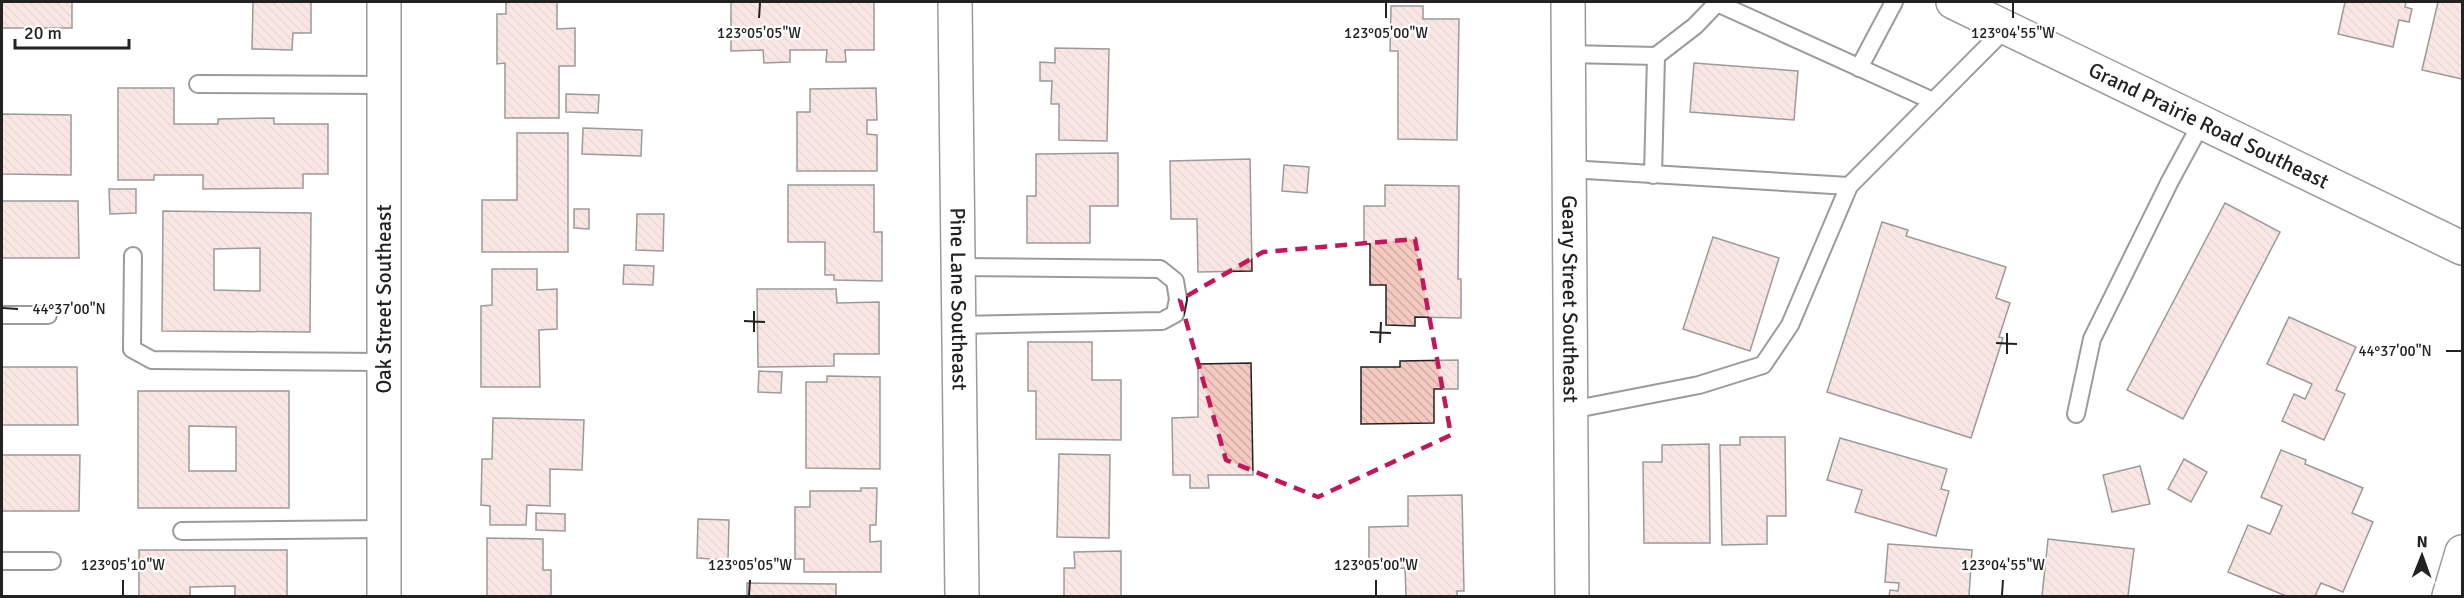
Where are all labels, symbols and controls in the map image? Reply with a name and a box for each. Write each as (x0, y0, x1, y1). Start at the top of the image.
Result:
scale bar (15, 12, 129, 50)
text: 20 m (24, 22, 62, 44)
text: 123°05'05"W (717, 24, 801, 42)
text: 123°05'00"W (1344, 24, 1428, 42)
text: 123°04'55"W (1971, 24, 2055, 42)
street label: Grand Prairie Road Southeast (2084, 57, 2333, 195)
street label: Geary Street Southeast (1556, 195, 1584, 403)
street label: Oak Street Southeast (371, 204, 397, 394)
street label: Pine Lane Southeast (944, 207, 973, 391)
text: 44°37'00"N (32, 300, 106, 318)
text: 44°37'00"N (2358, 342, 2432, 360)
north arrow (2392, 526, 2452, 586)
text: N (2417, 532, 2428, 552)
text: 123°05'10"W (81, 556, 165, 574)
text: 123°05'05"W (708, 556, 792, 574)
text: 123°05'00"W (1334, 556, 1418, 574)
text: 123°04'55"W (1961, 556, 2045, 574)

